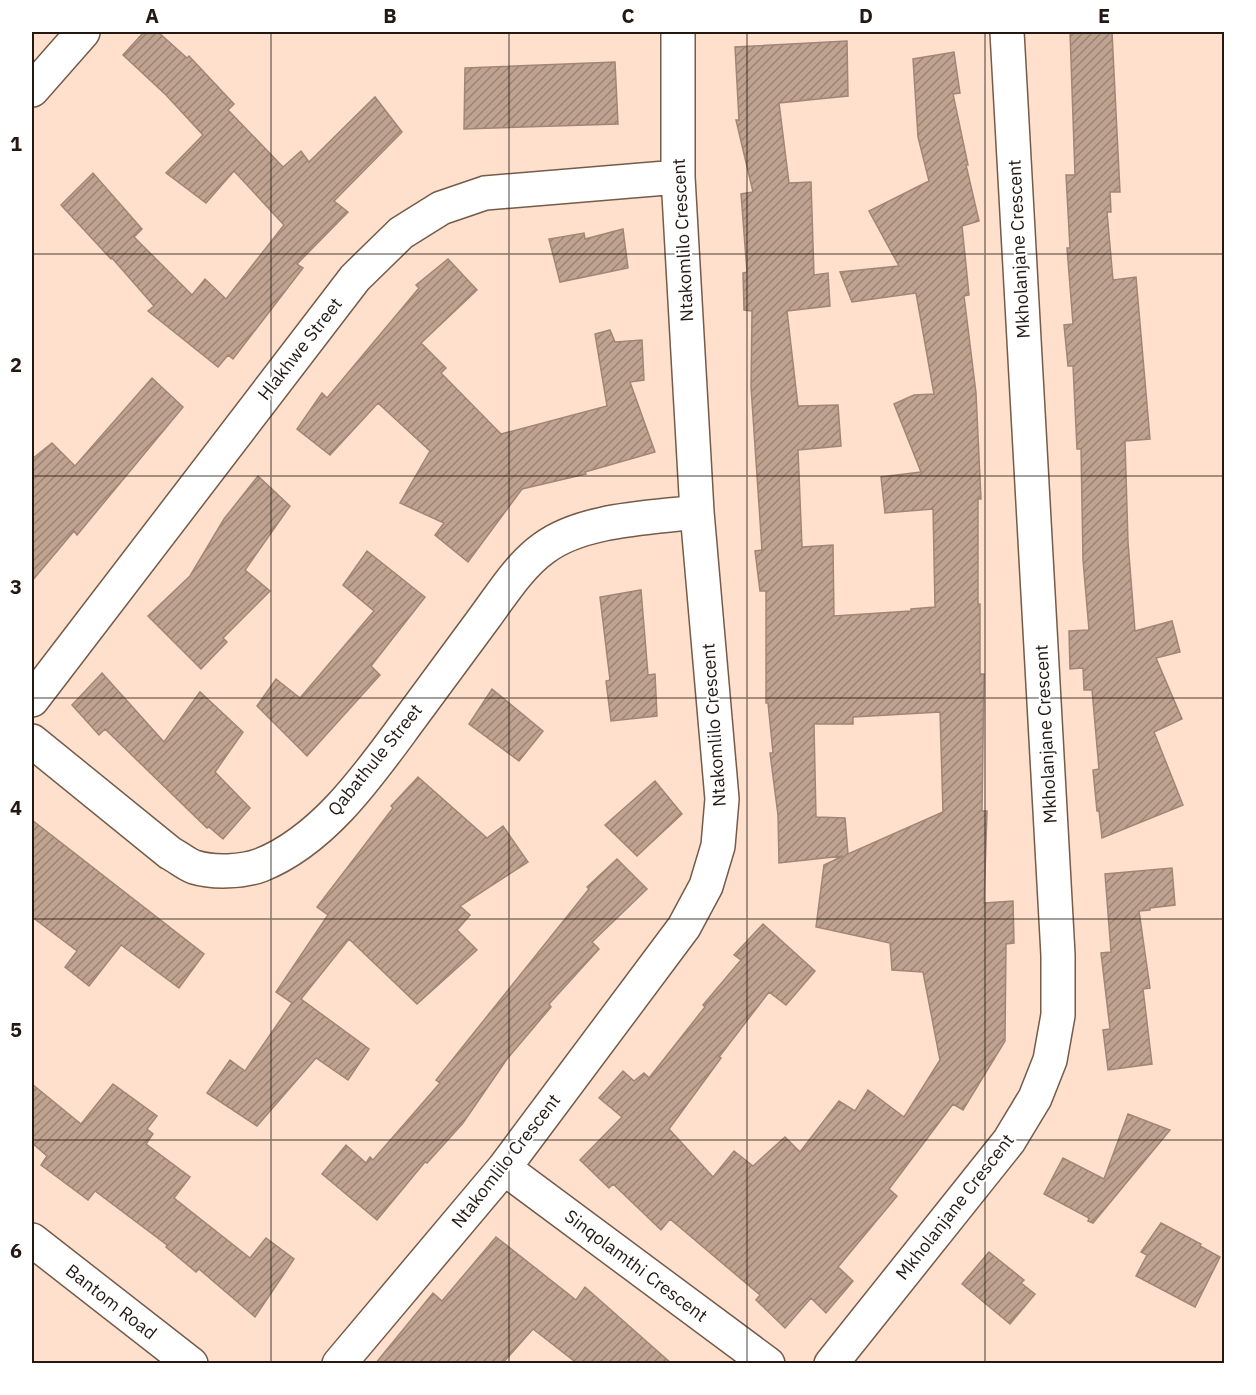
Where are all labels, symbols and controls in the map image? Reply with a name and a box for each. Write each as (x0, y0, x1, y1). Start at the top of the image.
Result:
text: A (145, 2, 159, 29)
text: B (383, 2, 397, 29)
text: C (621, 2, 635, 29)
text: D (859, 2, 873, 29)
text: E (1098, 2, 1110, 29)
text: 1 (10, 130, 22, 157)
street label: Ntakomlilo Crescent (667, 158, 698, 323)
street label: Mkholanjane Crescent (1002, 159, 1035, 339)
street label: Hlakhwe Street (252, 293, 347, 405)
text: 2 (10, 351, 22, 378)
text: 3 (10, 573, 22, 600)
street label: Ntakomlilo Crescent (696, 642, 731, 808)
street label: Mkholanjane Crescent (1029, 644, 1062, 824)
street label: Qabathule Street (322, 699, 427, 820)
text: 4 (10, 794, 22, 821)
text: 5 (10, 1016, 22, 1043)
street label: Ntakomlilo Crescent (446, 1089, 565, 1232)
street label: Mkholanjane Crescent (890, 1129, 1019, 1284)
street label: Sinqolamthi Crescent (560, 1204, 712, 1327)
text: 6 (10, 1237, 22, 1264)
street label: Bantom Road (61, 1259, 161, 1344)

